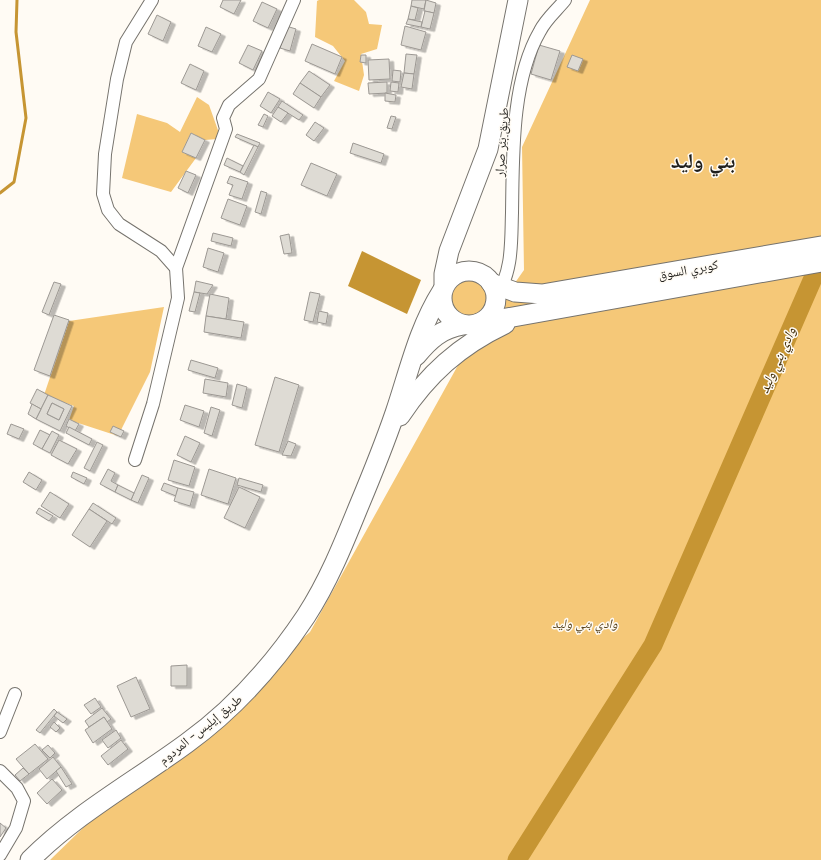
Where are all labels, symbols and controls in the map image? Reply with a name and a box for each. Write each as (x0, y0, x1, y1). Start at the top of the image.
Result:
street label: طريق بئر صرار (491, 107, 512, 178)
district label: بني وليد (671, 147, 735, 177)
street label: كوبري السوق (657, 256, 720, 285)
water label: وادي بني وليد (754, 324, 802, 397)
park label: وادي بني وليد (552, 615, 618, 634)
street label: طريق إيليس- المردوم (155, 690, 246, 768)

